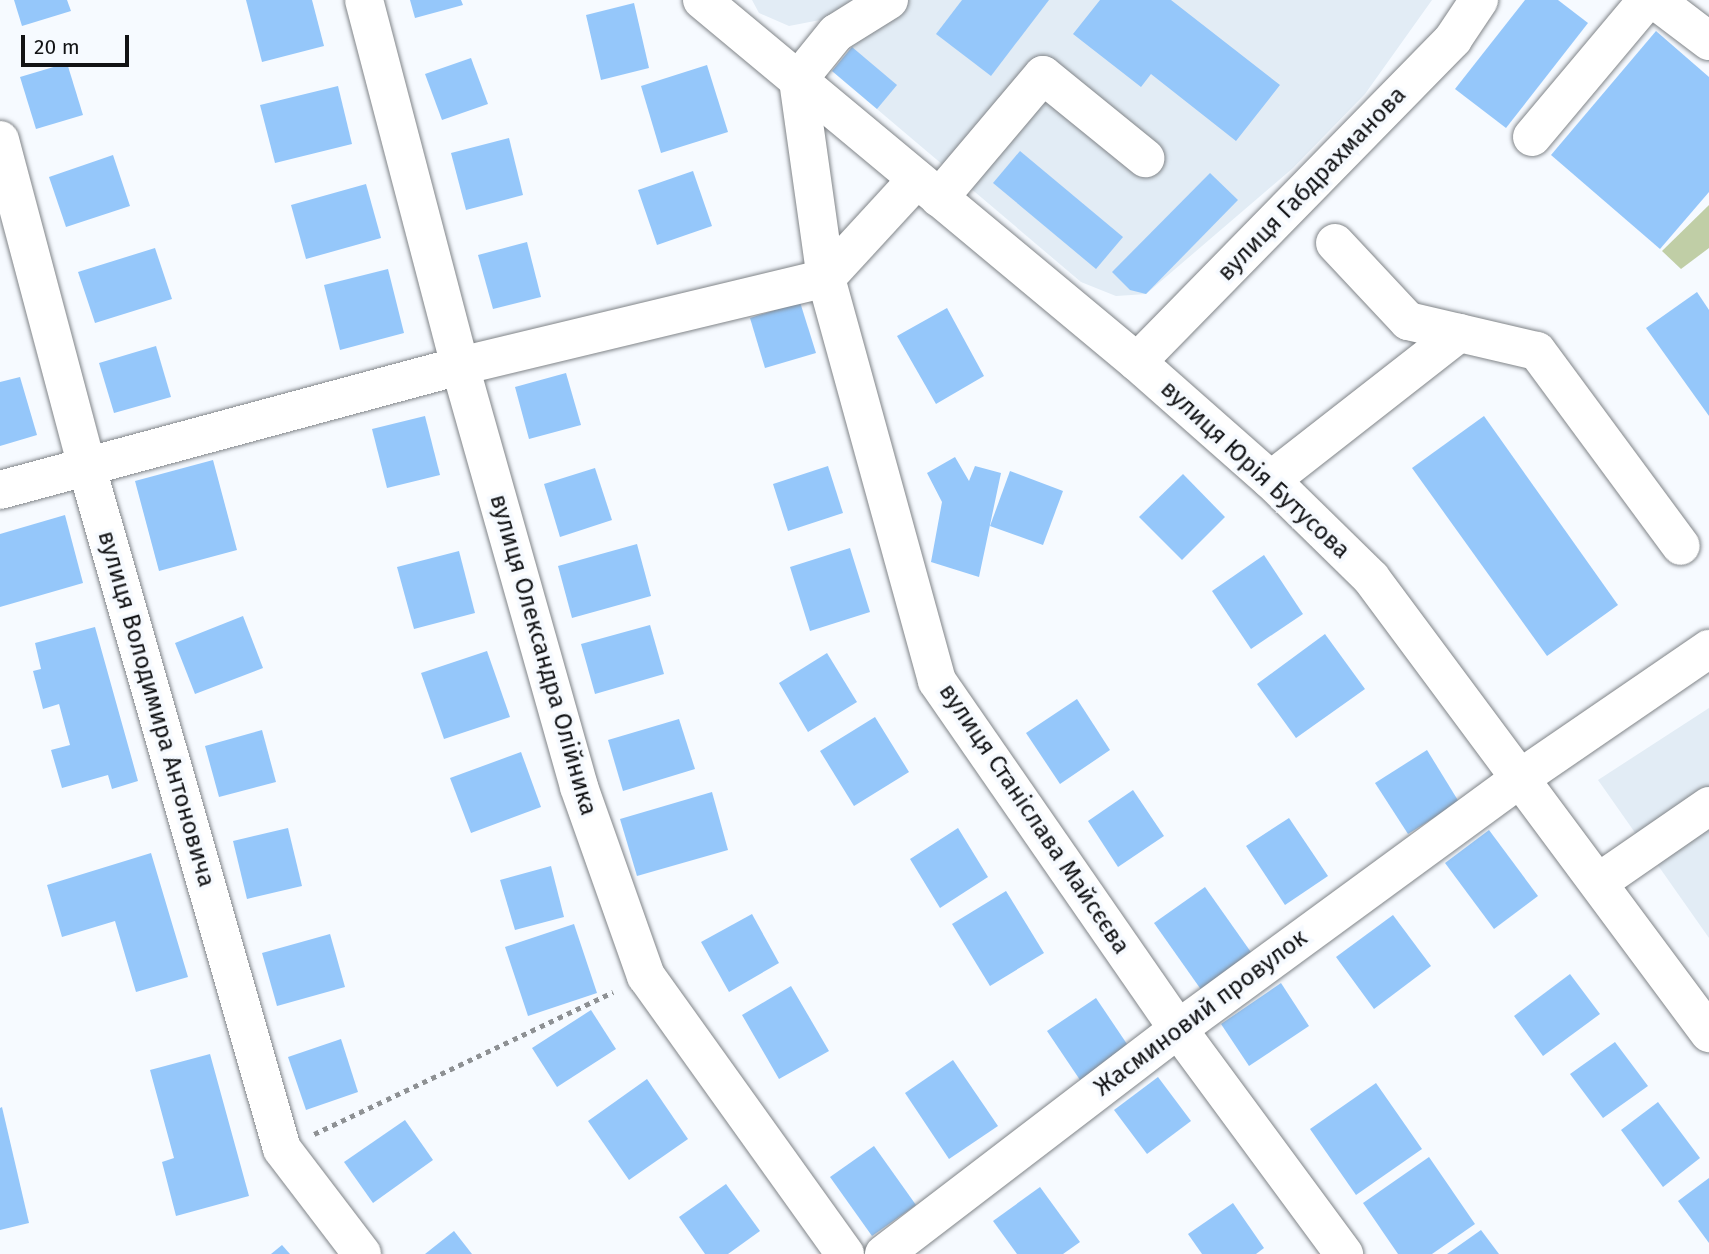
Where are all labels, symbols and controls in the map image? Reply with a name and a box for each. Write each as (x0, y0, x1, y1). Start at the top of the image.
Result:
scale bar (24, 21, 133, 65)
text: 20 m (34, 34, 80, 60)
street label: вулиця Габдрахманова (1212, 81, 1412, 287)
street label: вулиця Юрія Бутусова (1154, 375, 1356, 565)
street label: вулиця Олександра Олійника (483, 491, 603, 819)
street label: вулиця Володимира Антоновича (91, 528, 221, 890)
street label: вулиця Станіслава Майсєєва (933, 678, 1135, 960)
street label: Жасминовий провулок (1089, 924, 1313, 1102)

